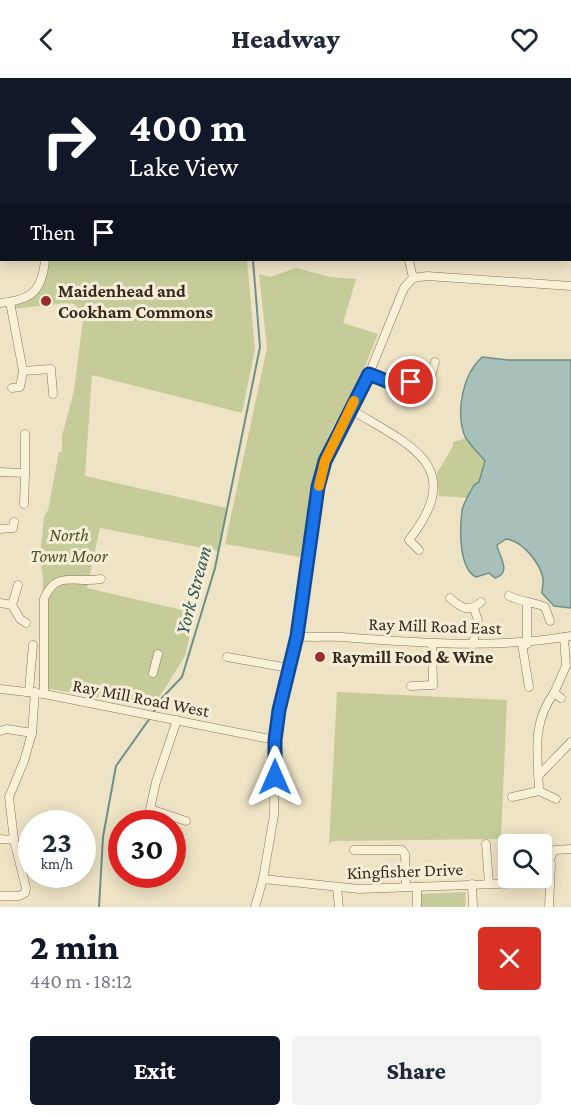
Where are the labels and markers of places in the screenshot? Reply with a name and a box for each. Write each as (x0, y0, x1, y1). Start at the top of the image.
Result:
place label: Maidenhead and Cookham Commons (58, 281, 213, 322)
marker: Maidenhead and Cookham Commons (39, 294, 53, 308)
pin (385, 356, 436, 407)
place label: Raymill Food & Wine (332, 647, 493, 667)
marker: Raymill Food & Wine (313, 650, 327, 664)

